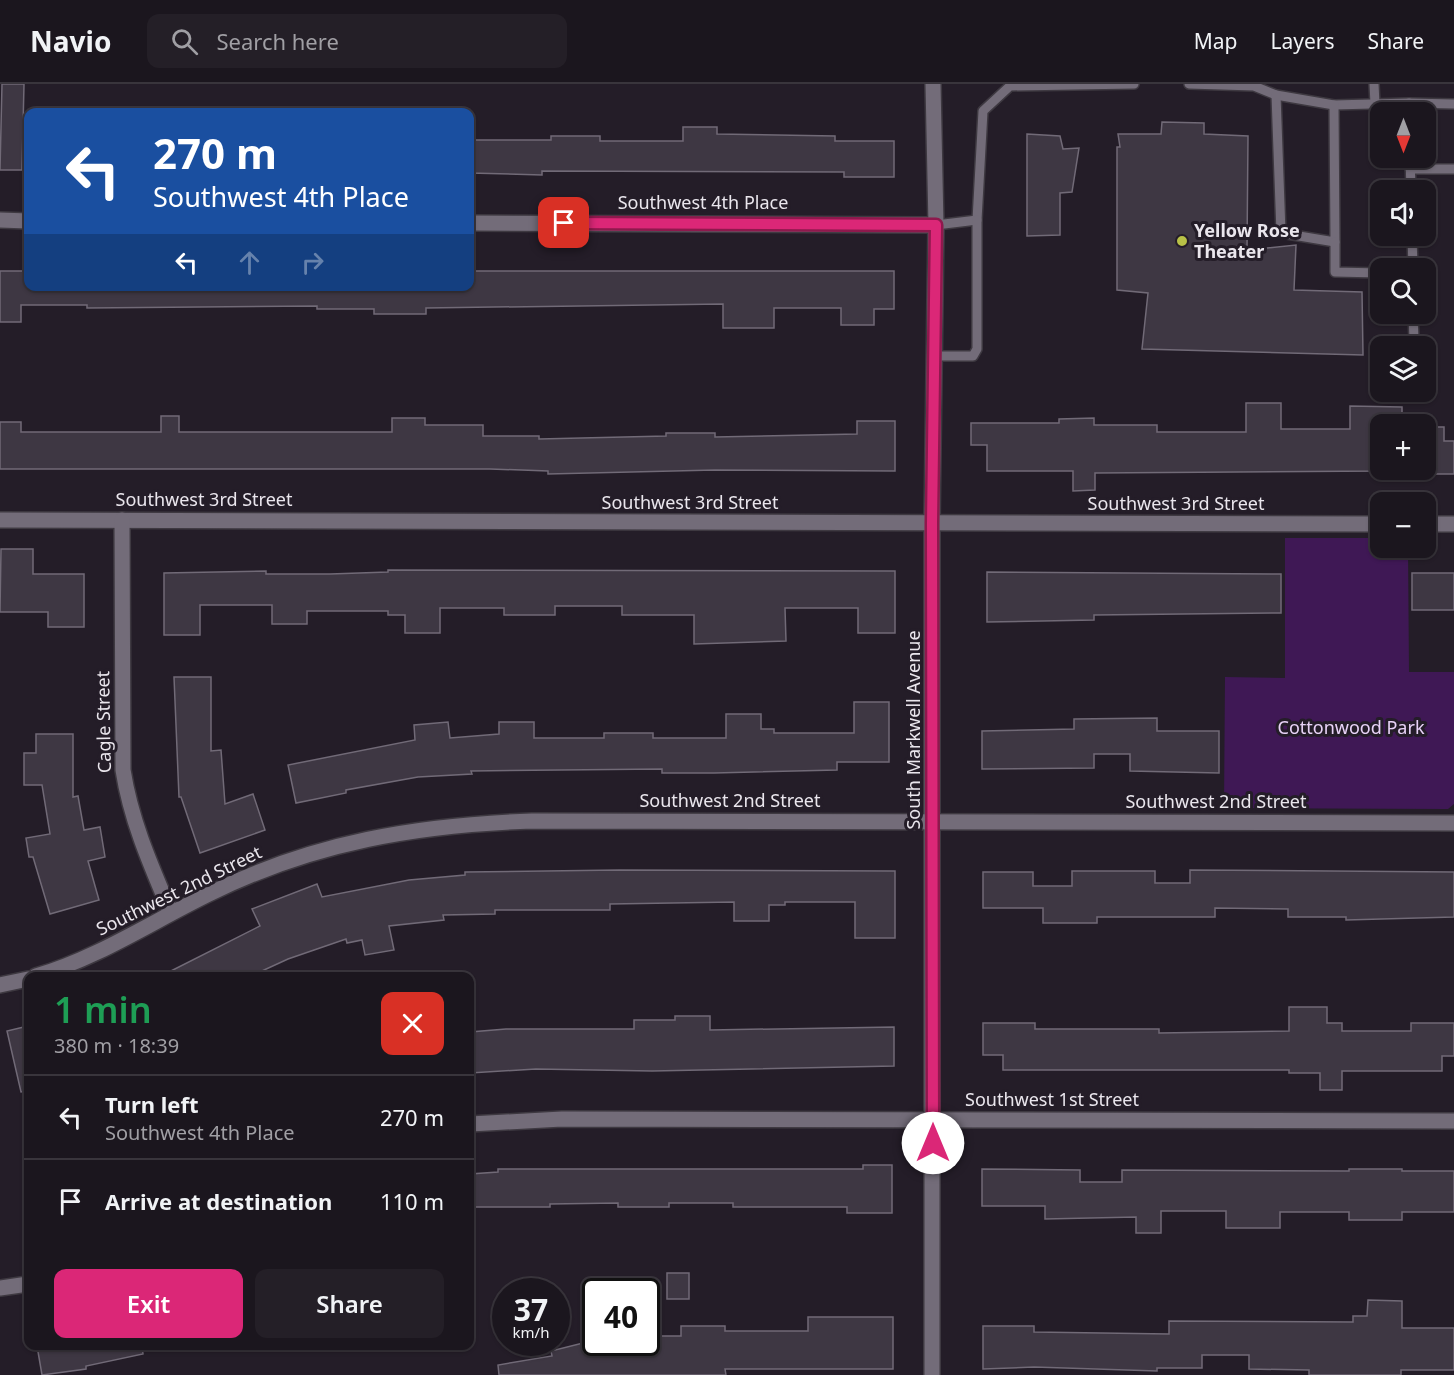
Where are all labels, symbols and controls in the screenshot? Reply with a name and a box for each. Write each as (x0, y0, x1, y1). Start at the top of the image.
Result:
search box (147, 14, 567, 68)
text: Navio (30, 22, 111, 60)
icon: search (168, 25, 201, 58)
text: Search here (216, 26, 339, 56)
text: Map (1194, 27, 1238, 55)
text: Layers (1271, 27, 1335, 55)
text: Share (1368, 27, 1424, 55)
north arrow (1370, 102, 1436, 168)
map controls (1370, 102, 1436, 558)
text: 270 m (153, 124, 277, 181)
icon: left (54, 132, 132, 210)
text: Southwest 4th Place (153, 178, 409, 215)
button: sound (1370, 180, 1436, 246)
street label: Southwest 4th Place (618, 190, 788, 214)
pin (538, 197, 589, 248)
icon: arrive (547, 206, 580, 239)
place label: Yellow Rose Theater (1194, 218, 1300, 263)
marker: Yellow Rose Theater (1175, 234, 1189, 248)
icon: left (170, 246, 203, 279)
icon: ahead (233, 246, 266, 279)
icon: right (296, 246, 329, 279)
button: search (1370, 258, 1436, 324)
button: layers (1370, 336, 1436, 402)
button: + (1370, 414, 1436, 480)
street label: Southwest 3rd Street (116, 487, 293, 511)
street label: Southwest 3rd Street (602, 490, 779, 514)
street label: Southwest 3rd Street (1088, 491, 1265, 515)
button: − (1370, 492, 1436, 558)
street label: South Markwell Avenue (901, 630, 925, 830)
street label: Cagle Street (90, 670, 116, 773)
park label: Cottonwood Park (1278, 715, 1425, 739)
street label: Southwest 2nd Street (639, 788, 821, 812)
street label: Southwest 2nd Street (1125, 789, 1307, 813)
street label: Southwest 2nd Street (92, 839, 266, 941)
text: 1 min (54, 985, 152, 1034)
button: close (381, 992, 444, 1055)
text: 380 m · 18:39 (54, 1032, 179, 1059)
street label: Southwest 1st Street (965, 1087, 1139, 1111)
text: Turn left (105, 1089, 199, 1119)
icon: left (54, 1101, 87, 1134)
text: 270 m (380, 1102, 444, 1132)
position arrow (901, 1111, 965, 1175)
text: Southwest 4th Place (105, 1119, 295, 1146)
icon: arrive (54, 1185, 87, 1218)
text: Arrive at destination (105, 1186, 332, 1216)
text: 110 m (380, 1186, 444, 1216)
button: Exit (54, 1269, 243, 1338)
button: Share (255, 1269, 444, 1338)
speed limit sign: 40 (582, 1278, 660, 1356)
text: 37 (514, 1289, 548, 1330)
text: km/h (513, 1322, 549, 1342)

